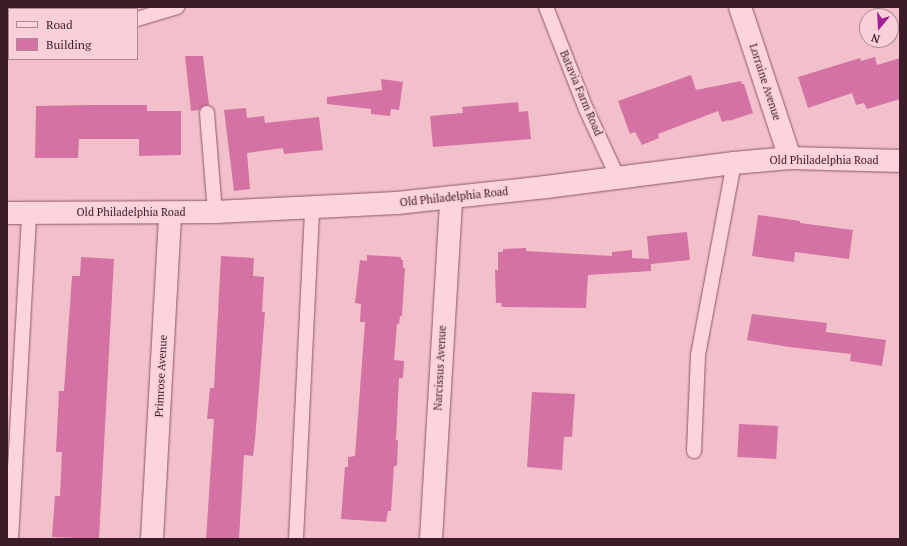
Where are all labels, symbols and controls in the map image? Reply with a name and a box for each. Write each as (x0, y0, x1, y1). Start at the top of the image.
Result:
legend (8, 8, 138, 60)
north arrow (859, 8, 899, 48)
text: Road (46, 17, 73, 32)
text: N (869, 31, 882, 46)
text: Building (46, 37, 91, 52)
street label: Lorraine Avenue (746, 42, 784, 122)
street label: Batavia Farm Road (557, 48, 605, 138)
street label: Old Philadelphia Road (769, 153, 879, 167)
street label: Old Philadelphia Road (399, 185, 509, 209)
street label: Old Philadelphia Road (76, 205, 186, 219)
street label: Narcissus Avenue (431, 325, 449, 411)
street label: Primrose Avenue (152, 334, 170, 418)

